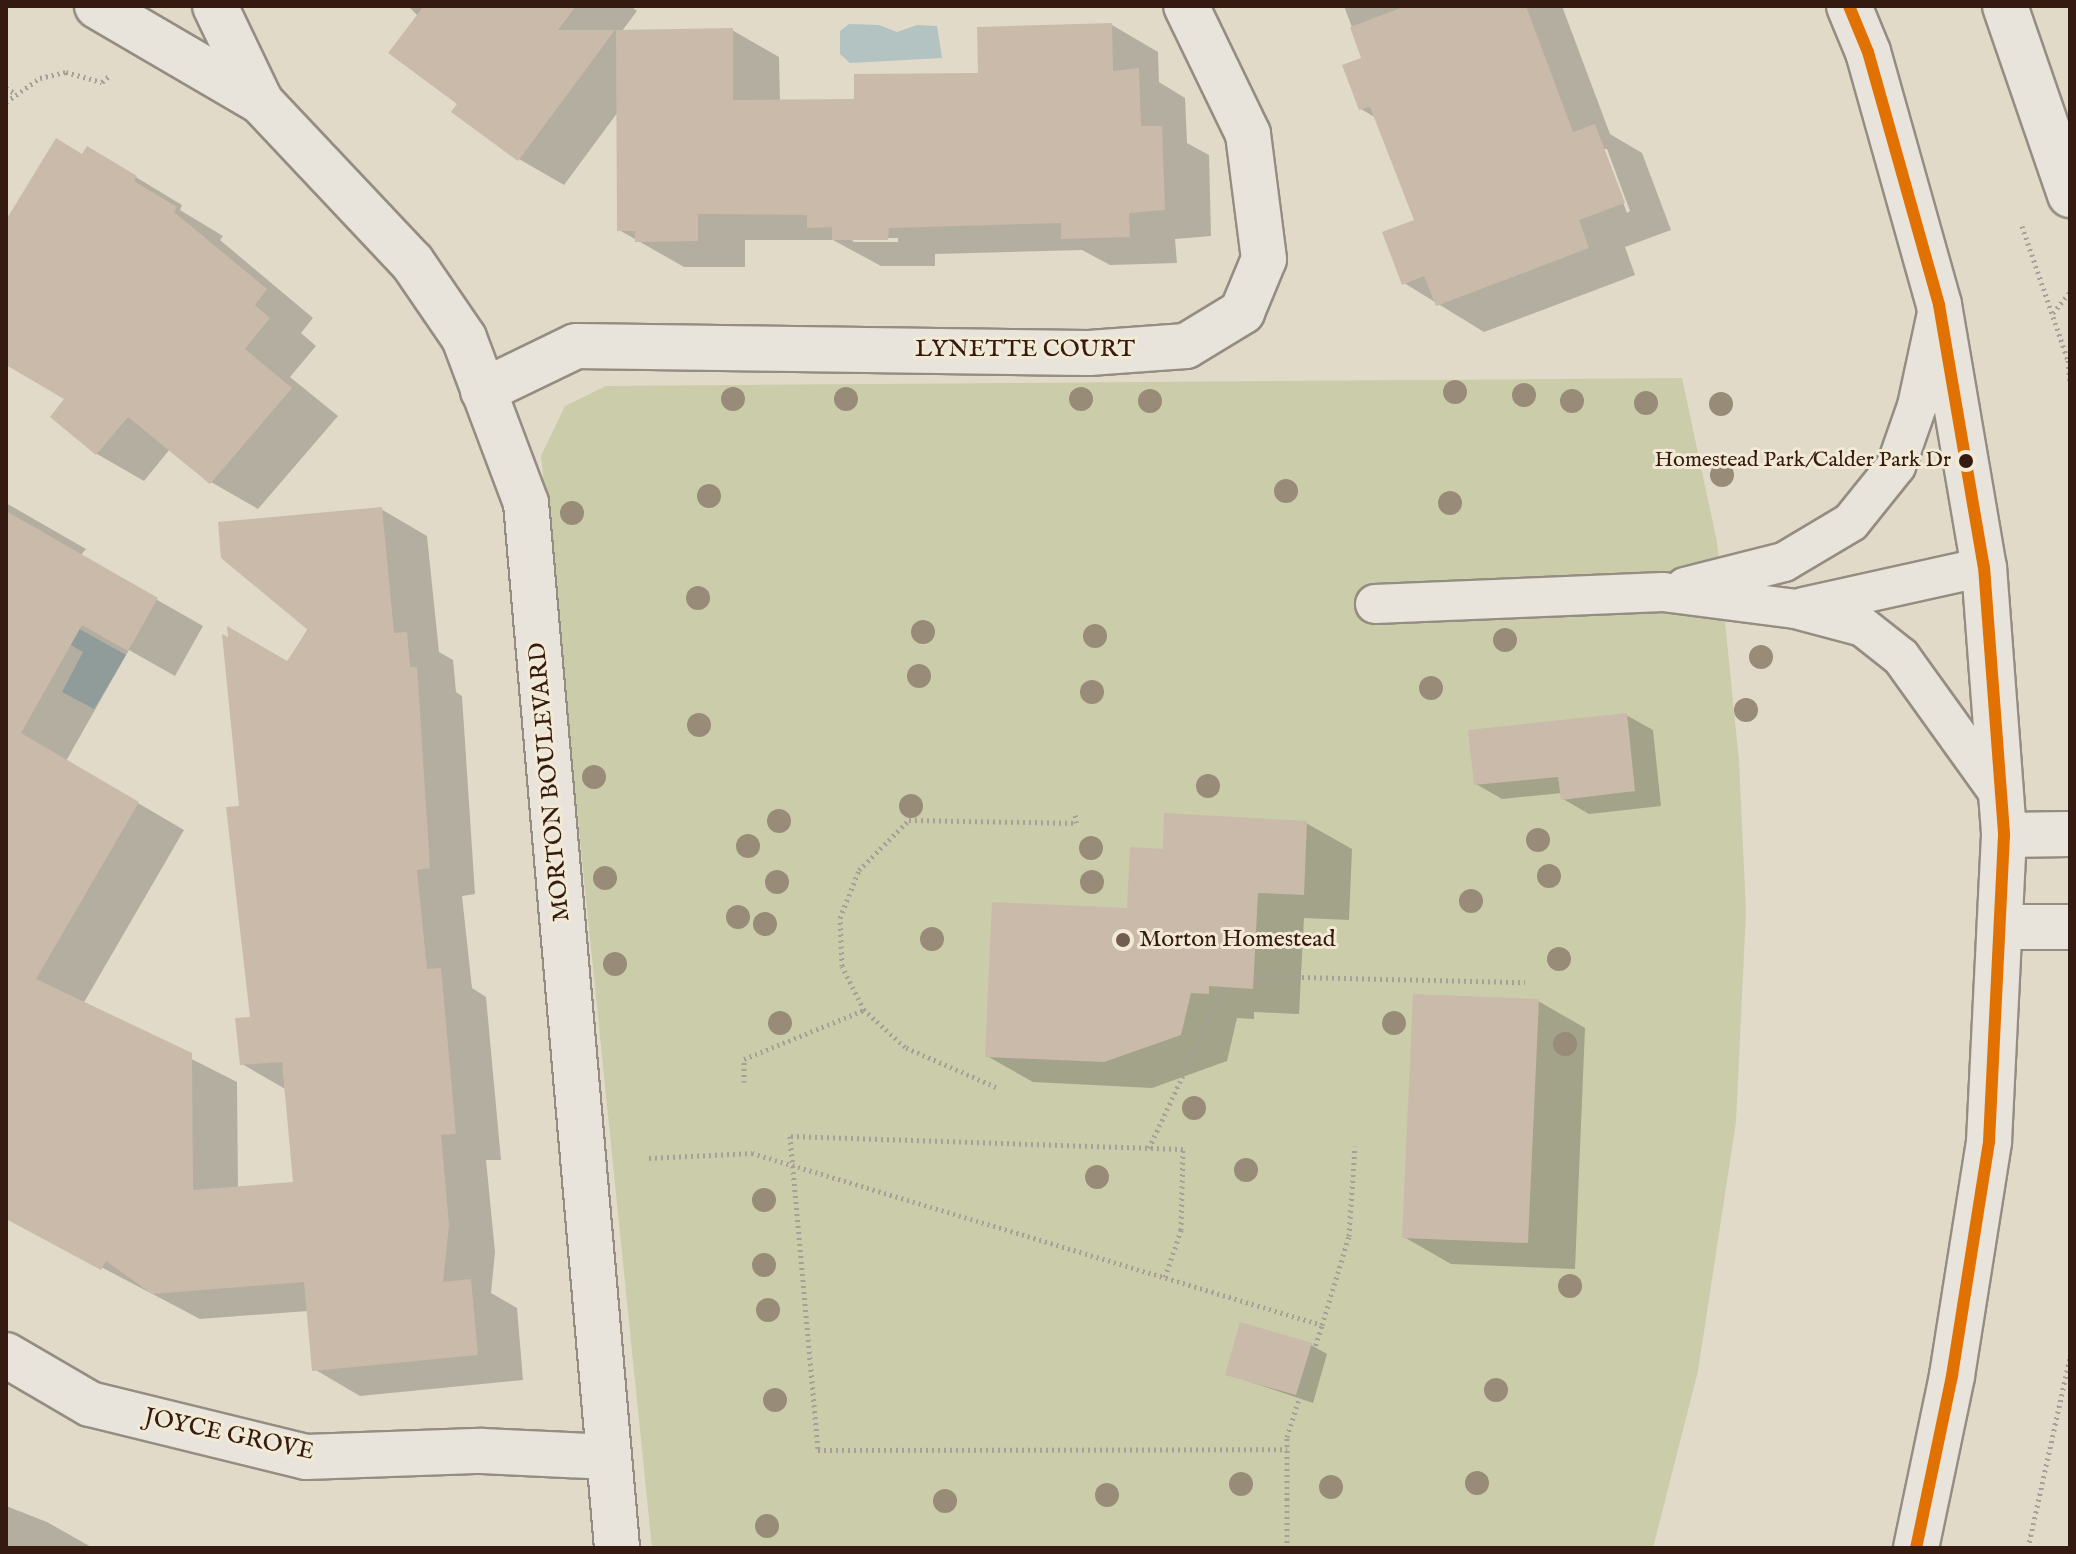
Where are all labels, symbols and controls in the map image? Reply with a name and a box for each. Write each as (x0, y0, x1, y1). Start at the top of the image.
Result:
street label: LYNETTE COURT (915, 336, 1135, 364)
place label: Homestead Park/Calder Park Dr (1655, 448, 1951, 474)
marker: Homestead Park/Calder Park Dr (1958, 453, 1974, 469)
street label: MORTON BOULEVARD (523, 641, 577, 923)
place label: Morton Homestead (1139, 926, 1336, 954)
marker: Morton Homestead (1114, 931, 1132, 949)
street label: JOYCE GROVE (142, 1403, 316, 1467)

